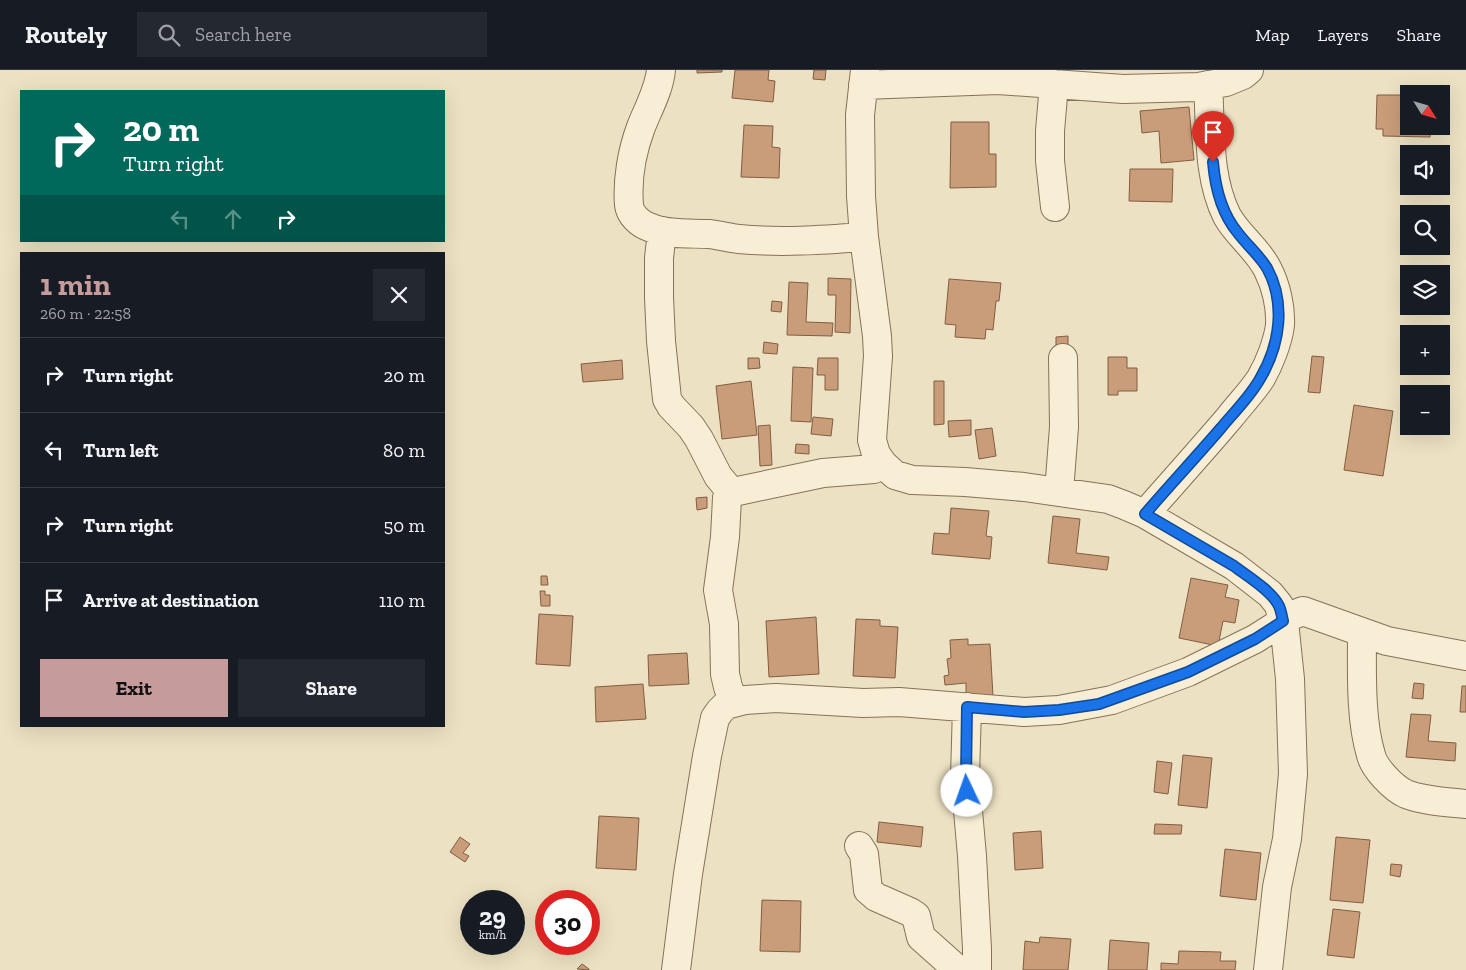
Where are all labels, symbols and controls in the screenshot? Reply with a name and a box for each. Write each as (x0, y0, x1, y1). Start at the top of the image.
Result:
search box (137, 12, 487, 57)
text: Routely (25, 20, 107, 49)
icon: search (155, 21, 183, 49)
text: Search here (195, 23, 291, 46)
text: Map (1255, 24, 1290, 46)
text: Layers (1318, 24, 1369, 46)
text: Share (1397, 24, 1441, 46)
north arrow (1400, 85, 1450, 135)
map controls (1400, 85, 1450, 435)
text: 20 m (123, 108, 199, 150)
icon: right (40, 110, 105, 175)
pin (1192, 111, 1234, 162)
icon: arrive (1199, 118, 1227, 146)
button: sound (1400, 145, 1450, 195)
text: Turn right (123, 150, 224, 177)
icon: left (166, 205, 194, 233)
icon: ahead (219, 205, 247, 233)
icon: right (272, 205, 300, 233)
button: search (1400, 205, 1450, 255)
button: layers (1400, 265, 1450, 315)
text: 1 min (40, 267, 111, 303)
button: close (373, 269, 425, 321)
text: 260 m · 22:58 (40, 304, 131, 323)
button: + (1400, 325, 1450, 375)
icon: right (40, 361, 68, 389)
text: Turn right (83, 364, 173, 387)
text: 20 m (384, 364, 425, 387)
button: − (1400, 385, 1450, 435)
icon: left (40, 436, 68, 464)
text: Turn left (83, 439, 158, 462)
text: 80 m (383, 439, 425, 462)
icon: right (40, 511, 68, 539)
text: Turn right (83, 514, 173, 537)
text: 50 m (384, 514, 425, 537)
icon: arrive (40, 586, 68, 614)
text: Arrive at destination (83, 589, 259, 612)
text: 110 m (379, 589, 425, 612)
button: Exit (40, 659, 228, 717)
button: Share (238, 659, 425, 717)
position arrow (940, 764, 992, 816)
speed limit sign: 30 (535, 890, 600, 955)
text: 29 (479, 901, 506, 931)
text: km/h (479, 928, 506, 942)

